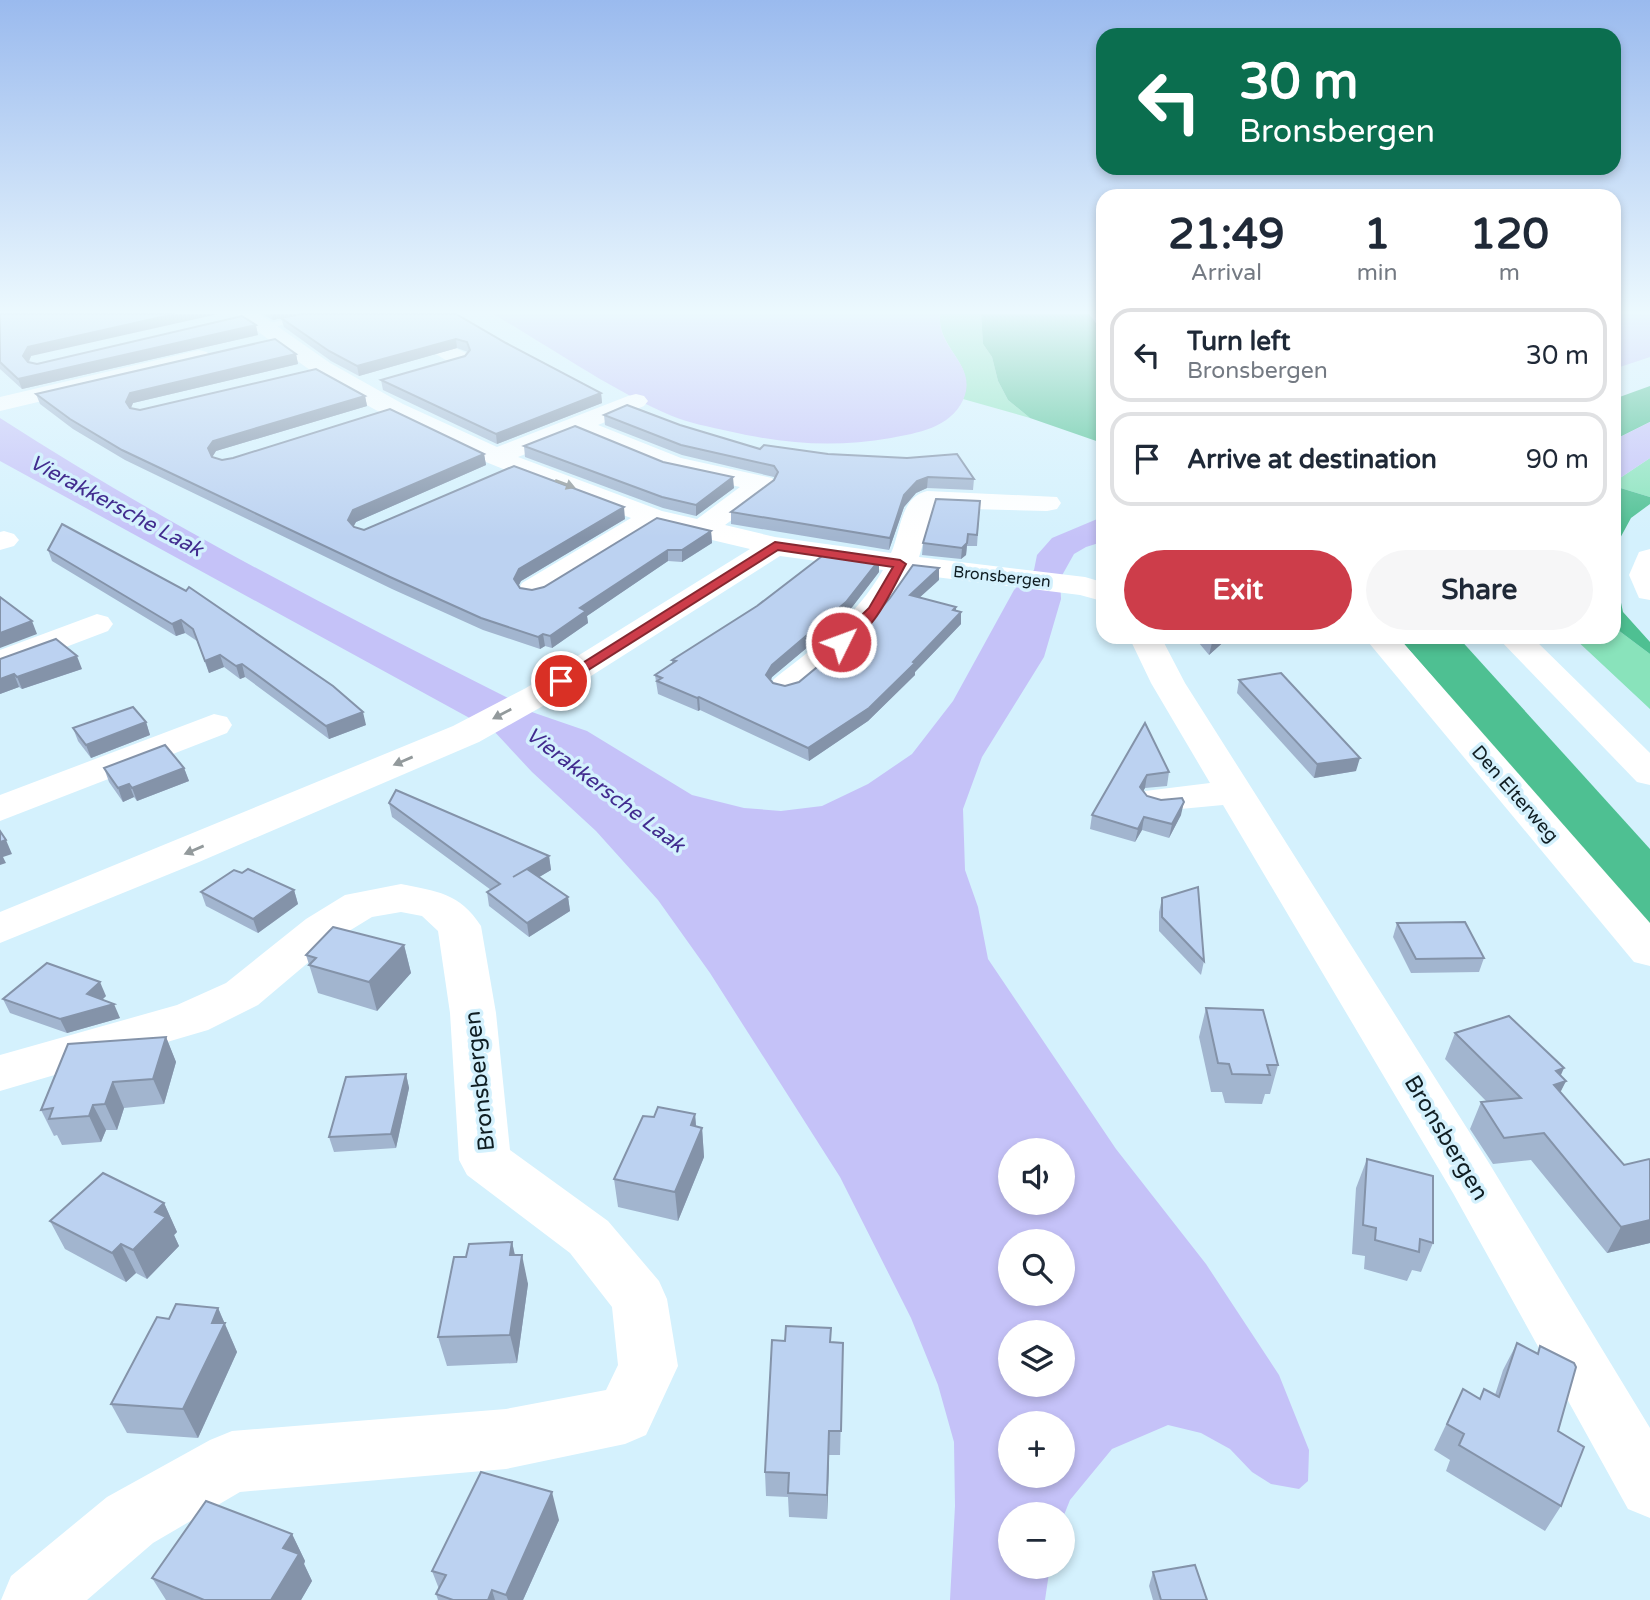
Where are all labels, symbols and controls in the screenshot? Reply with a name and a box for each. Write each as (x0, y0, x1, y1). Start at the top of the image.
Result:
text: 30 m (1239, 53, 1358, 112)
icon: left (1124, 56, 1215, 147)
text: Bronsbergen (1239, 113, 1435, 151)
text: 21:49 (1168, 209, 1285, 260)
text: 1 (1364, 209, 1390, 260)
text: 120 (1470, 209, 1549, 260)
text: Arrival (1191, 259, 1262, 287)
text: min (1357, 259, 1398, 287)
text: m (1499, 259, 1520, 287)
text: Turn left (1187, 326, 1290, 357)
icon: left (1128, 336, 1166, 374)
text: 30 m (1526, 340, 1589, 371)
text: Bronsbergen (1187, 357, 1328, 385)
icon: arrive (1128, 440, 1166, 478)
text: Arrive at destination (1187, 444, 1437, 475)
text: 90 m (1526, 444, 1589, 475)
water label: Vierakkersche Laak (25, 450, 208, 563)
one-way arrow (554, 479, 575, 490)
button: Exit (1124, 550, 1352, 630)
button: Share (1366, 550, 1593, 630)
street label: Bronsbergen (952, 562, 1052, 592)
position arrow (804, 605, 878, 679)
pin (531, 651, 591, 711)
icon: arrive (542, 662, 580, 700)
one-way arrow (492, 708, 512, 720)
water label: Vierakkersche Laak (521, 722, 691, 859)
street label: Den Elterweg (1467, 741, 1563, 847)
one-way arrow (392, 755, 413, 766)
one-way arrow (183, 844, 204, 855)
street label: Bronsbergen (459, 1010, 501, 1152)
street label: Bronsbergen (1398, 1070, 1494, 1206)
map controls (998, 1138, 1075, 1579)
button: sound (998, 1138, 1075, 1215)
button: search (998, 1229, 1075, 1306)
button: layers (998, 1320, 1075, 1397)
button: + (998, 1411, 1075, 1488)
button: − (998, 1502, 1075, 1579)

